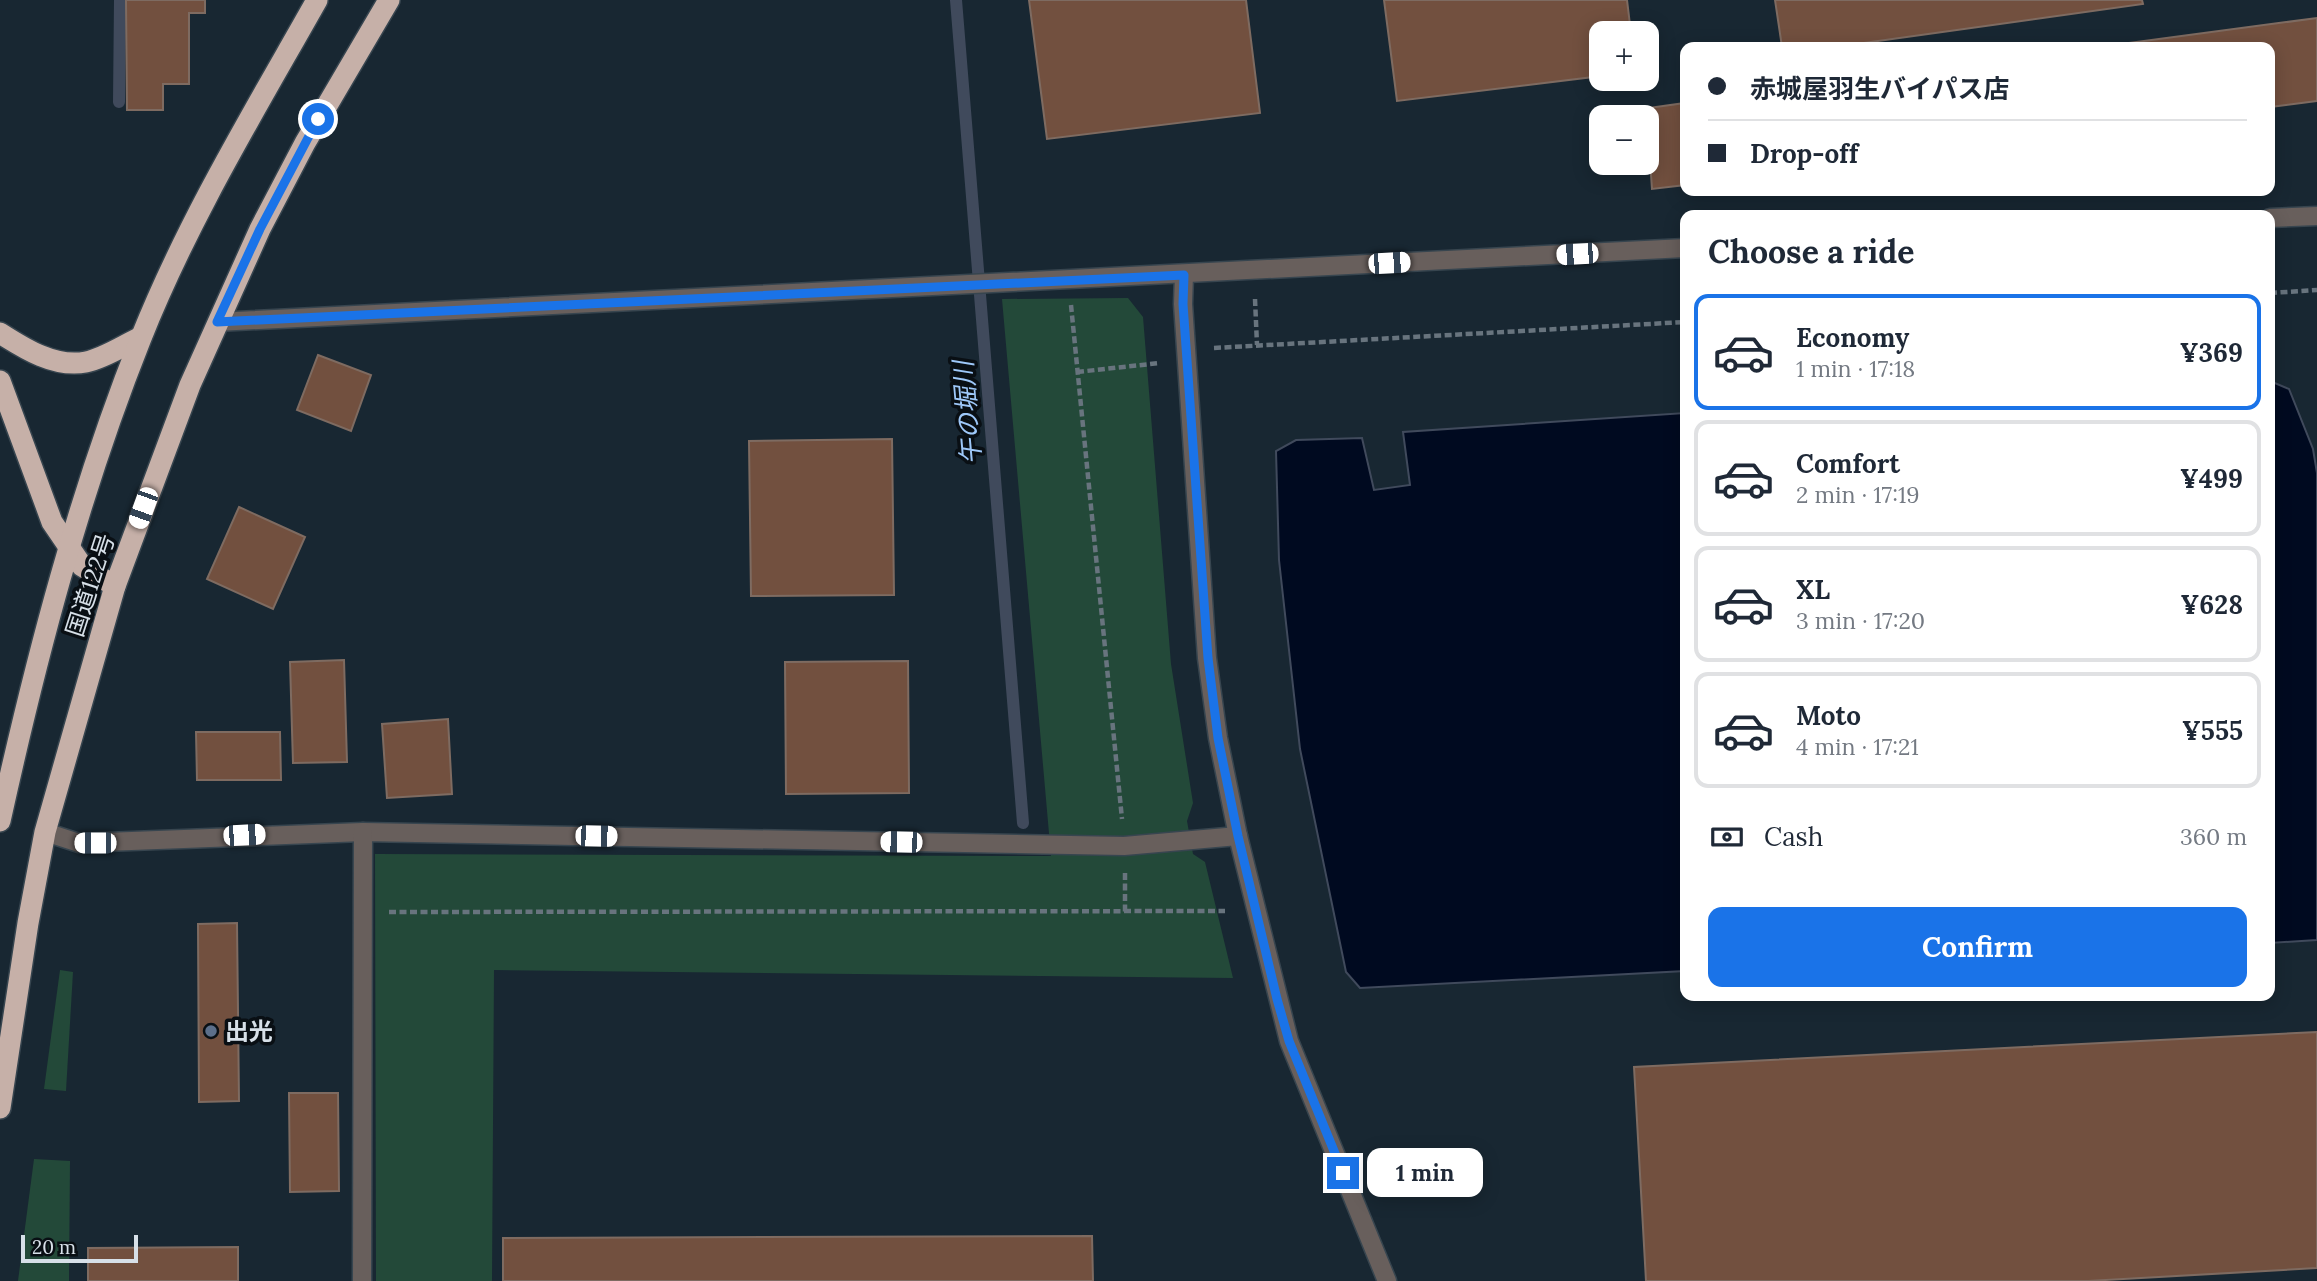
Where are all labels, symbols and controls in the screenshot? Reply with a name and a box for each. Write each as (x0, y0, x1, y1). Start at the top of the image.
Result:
map controls (1589, 21, 1659, 175)
button: + (1589, 21, 1659, 91)
text: 赤城屋羽生バイパス店 (1750, 72, 2009, 105)
route start (302, 103, 334, 135)
button: − (1589, 105, 1659, 175)
text: Drop-off (1750, 137, 1858, 170)
text: Choose a ride (1708, 231, 1915, 272)
car (1556, 242, 1599, 266)
car (1368, 251, 1411, 275)
icon: car (1712, 321, 1775, 384)
text: Economy (1796, 321, 1909, 354)
text: ¥369 (2180, 336, 2243, 369)
text: 1 min · 17:18 (1796, 354, 1915, 383)
water label: 午の堀川 (946, 357, 988, 466)
icon: car (1712, 447, 1775, 510)
text: Comfort (1796, 447, 1900, 480)
text: ¥499 (2180, 462, 2243, 495)
text: 2 min · 17:19 (1796, 480, 1920, 509)
car (126, 485, 161, 531)
street label: 国道122号 (59, 530, 121, 640)
icon: car (1712, 573, 1775, 636)
text: XL (1796, 573, 1830, 606)
text: ¥628 (2181, 588, 2243, 621)
text: 3 min · 17:20 (1796, 606, 1925, 635)
icon: car (1712, 699, 1775, 762)
text: Moto (1796, 699, 1861, 732)
text: ¥555 (2182, 714, 2243, 747)
text: 4 min · 17:21 (1796, 732, 1919, 761)
icon: cash (1708, 818, 1746, 856)
text: Cash (1764, 820, 1823, 853)
text: 360 m (2180, 822, 2247, 851)
car (223, 823, 266, 847)
car (575, 825, 618, 847)
car (880, 831, 923, 853)
car (75, 833, 117, 854)
button: Confirm (1708, 907, 2247, 987)
place label: 出光 (225, 1016, 273, 1047)
marker: 出光 (203, 1023, 219, 1039)
callout: 1 min (1368, 1148, 1483, 1198)
route end (1327, 1157, 1359, 1189)
text: 1 min (1396, 1158, 1454, 1187)
scale bar (21, 1232, 138, 1264)
text: 20 m (32, 1235, 76, 1259)

